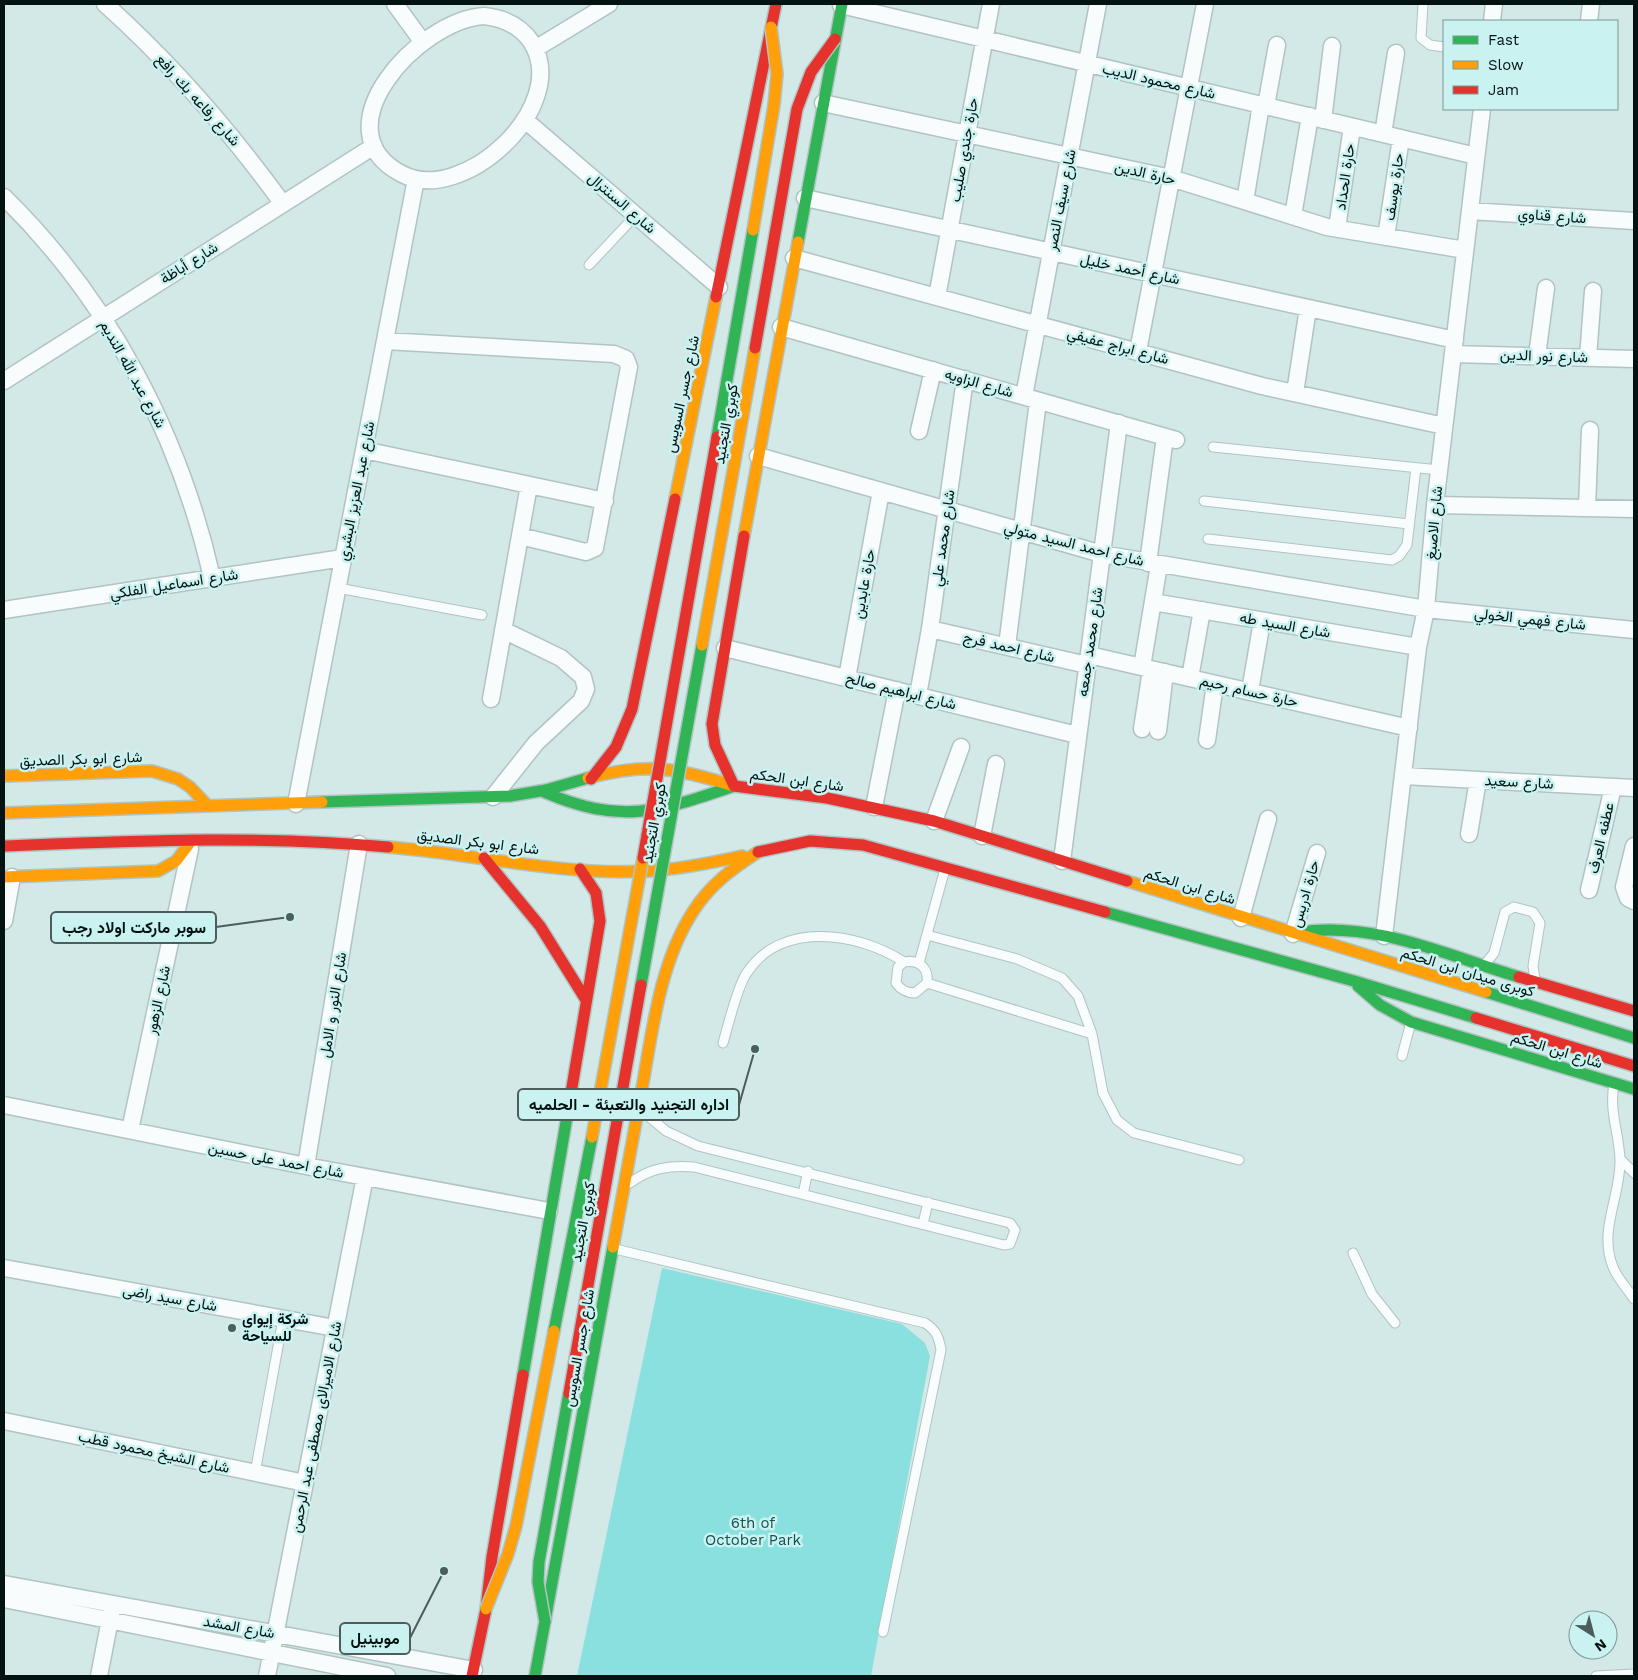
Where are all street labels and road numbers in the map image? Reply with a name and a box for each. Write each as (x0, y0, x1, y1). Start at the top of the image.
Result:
street label: شارع رفاعه بك رافع (151, 50, 244, 151)
street label: شارع محمود الديب (1100, 59, 1217, 105)
street label: حارة جندي صليب (946, 96, 986, 204)
street label: حارة الحداد (1331, 143, 1359, 211)
street label: شارع سيف النصر (1042, 147, 1082, 254)
street label: حارة يوسف (1380, 152, 1408, 222)
street label: حارة الدين (1113, 157, 1177, 190)
street label: شارع السنترال (583, 169, 660, 239)
street label: شارع قناوي (1517, 205, 1587, 231)
street label: شارع أباظة (157, 238, 222, 289)
street label: شارع أحمد خليل (1078, 250, 1182, 290)
street label: شارع عبد الله النديم (94, 317, 170, 432)
street label: شارع ابراج عفيفي (1064, 324, 1171, 372)
street label: شارع جسر السويس (661, 334, 705, 455)
street label: شارع نور الدين (1500, 345, 1589, 369)
street label: شارع الزاويه (942, 365, 1016, 403)
street label: كوبري التجنيد (710, 382, 746, 466)
street label: شارع عبد العزيز البشري (334, 420, 382, 563)
street label: شارع الاصبغ (1422, 485, 1448, 561)
street label: شارع محمد علي (927, 488, 963, 588)
street label: شارع احمد السيد متولي (1001, 518, 1146, 574)
street label: حارة عابدين (849, 548, 880, 620)
street label: شارع اسماعيل الفلكي (109, 565, 240, 607)
street label: شارع محمد جمعه (1073, 586, 1109, 698)
street label: شارع فهمي الخولي (1473, 604, 1587, 638)
street label: شارع السيد طه (1238, 608, 1332, 644)
street label: شارع احمد فرج (961, 628, 1057, 668)
street label: شارع ابراهيم صالح (843, 669, 958, 715)
street label: حارة حسام رحيم (1198, 671, 1300, 712)
street label: شارع ابو بكر الصديق (19, 748, 143, 772)
street label: شارع ابن الحكم (749, 765, 845, 797)
street label: شارع سعيد (1484, 771, 1554, 795)
street label: كوبري التجنيد (638, 781, 674, 865)
street label: عطفه العرف (1584, 801, 1618, 875)
street label: شارع ابو بكر الصديق (416, 826, 540, 860)
street label: حارة ادريس (1287, 858, 1324, 930)
street label: شارع ابن الحكم (1142, 864, 1238, 910)
street label: كوبرى ميدان ابن الحكم (1399, 943, 1537, 1002)
street label: شارع النور و الامل (316, 951, 352, 1060)
street label: شارع الزهور (142, 964, 176, 1037)
street label: شارع ابن الحكم (1509, 1028, 1605, 1074)
street label: شارع احمد على حسين (206, 1138, 345, 1184)
street label: كوبري التجنيد (567, 1180, 603, 1264)
street label: شارع سيد راضى (121, 1281, 219, 1317)
street label: شارع جسر السويس (560, 1288, 600, 1409)
street label: شارع الاميرالاى مصطفى عبد الرحمن (287, 1320, 347, 1535)
street label: شارع الشيخ محمود قطب (76, 1427, 231, 1479)
street label: شارع المشد (201, 1612, 276, 1644)

